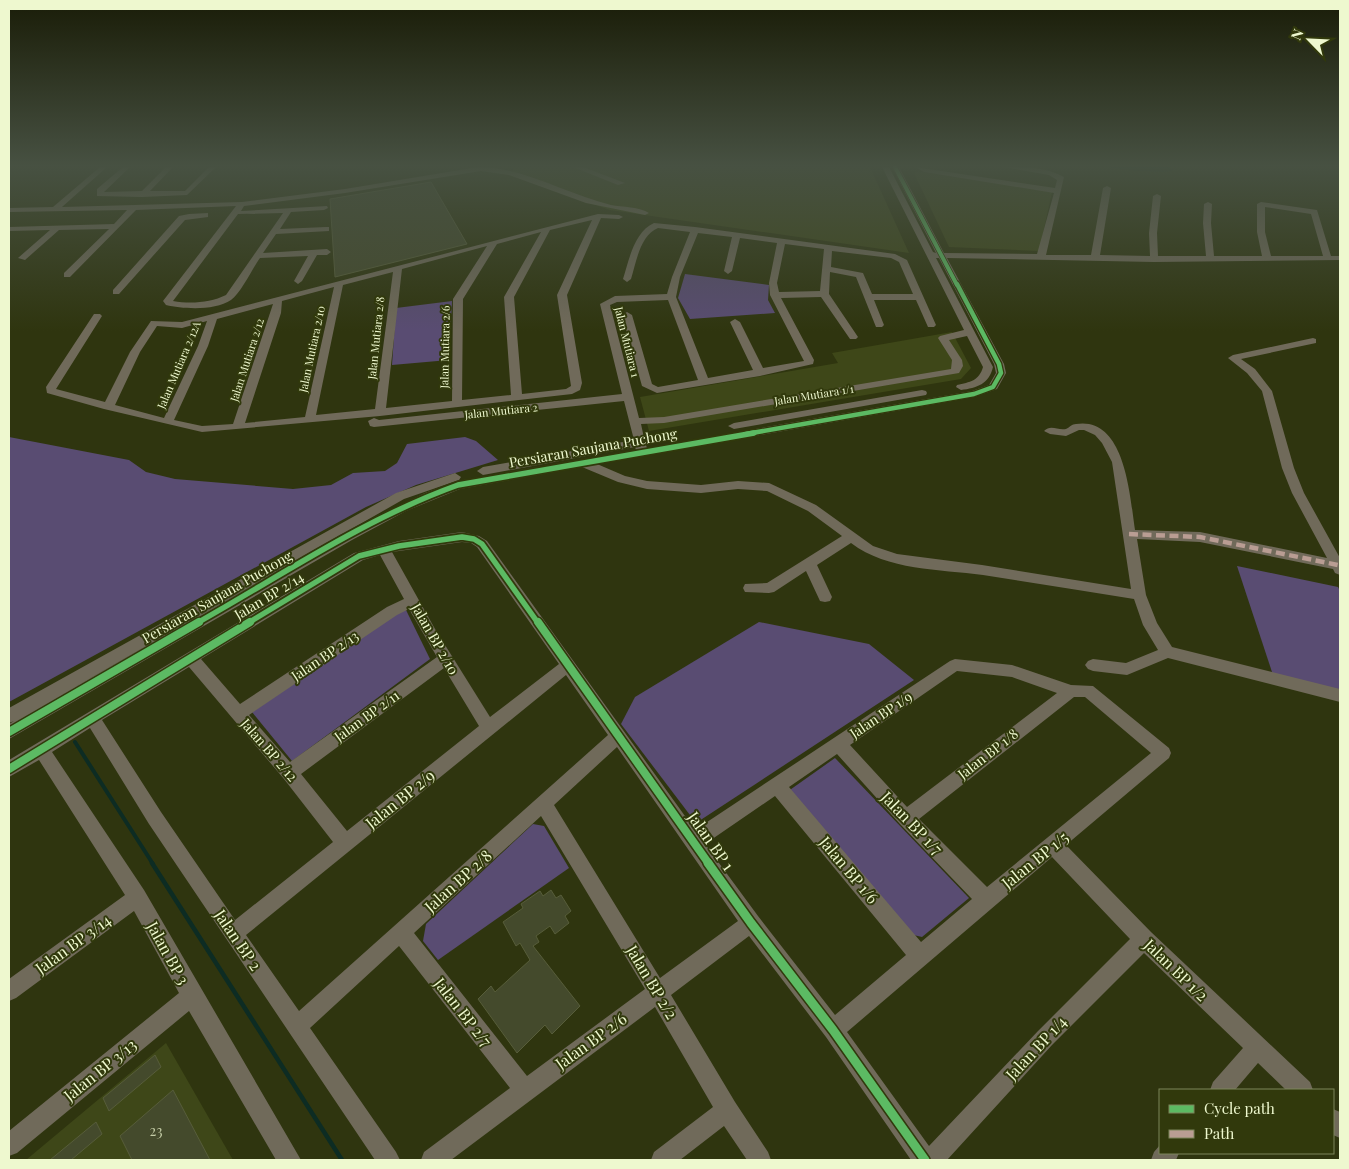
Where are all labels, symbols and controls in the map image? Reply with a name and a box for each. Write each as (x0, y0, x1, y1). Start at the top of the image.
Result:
north arrow (1284, 15, 1334, 65)
text: N (1286, 26, 1307, 43)
street label: Jalan Mutiara 2/8 (364, 295, 387, 381)
street label: Jalan Mutiara 2/10 (295, 304, 328, 395)
street label: Jalan Mutiara 1 (611, 304, 644, 379)
street label: Jalan Mutiara 2/6 (436, 305, 453, 390)
street label: Jalan Mutiara 2/12 (226, 316, 267, 404)
street label: Jalan Mutiara 2/12A (153, 319, 204, 412)
street label: Jalan Mutiara 1/1 (772, 381, 855, 408)
street label: Jalan Mutiara 2 (463, 399, 538, 422)
street label: Persiaran Saujana Puchong (507, 423, 679, 472)
street label: Persiaran Saujana Puchong (138, 545, 296, 647)
street label: Jalan BP 2/14 (230, 567, 307, 624)
street label: Jalan BP 2/10 (407, 599, 464, 678)
street label: Jalan BP 2/13 (287, 626, 362, 686)
street label: Jalan BP 2/11 (329, 685, 403, 746)
street label: Jalan BP 1/9 (845, 687, 916, 743)
street label: Jalan BP 2/12 (236, 713, 302, 785)
street label: Jalan BP 1/8 (953, 724, 1022, 784)
street label: Jalan BP 2/9 (360, 764, 439, 834)
street label: Jalan BP 1/7 (876, 786, 948, 859)
street label: Jalan BP 1 (683, 806, 739, 874)
street label: Jalan BP 1/5 (996, 826, 1072, 894)
street label: Jalan BP 1/6 (814, 831, 884, 908)
street label: Jalan BP 2/8 (419, 845, 496, 917)
street label: Jalan BP 2 (210, 904, 267, 974)
street label: Jalan BP 3/14 (30, 909, 115, 979)
street label: Jalan BP 3 (142, 917, 194, 988)
street label: Jalan BP 1/2 (1139, 933, 1213, 1005)
street label: Jalan BP 2/2 (622, 940, 683, 1023)
street label: Jalan BP 2/7 (429, 972, 497, 1051)
street label: Jalan BP 2/6 (550, 1008, 631, 1074)
street label: Jalan BP 1/4 (1000, 1011, 1071, 1085)
street label: Jalan BP 3/13 (58, 1034, 140, 1106)
legend (1159, 1089, 1334, 1154)
text: Cycle path (1204, 1098, 1275, 1118)
house number: 23 (149, 1121, 163, 1140)
text: Path (1204, 1123, 1234, 1143)

